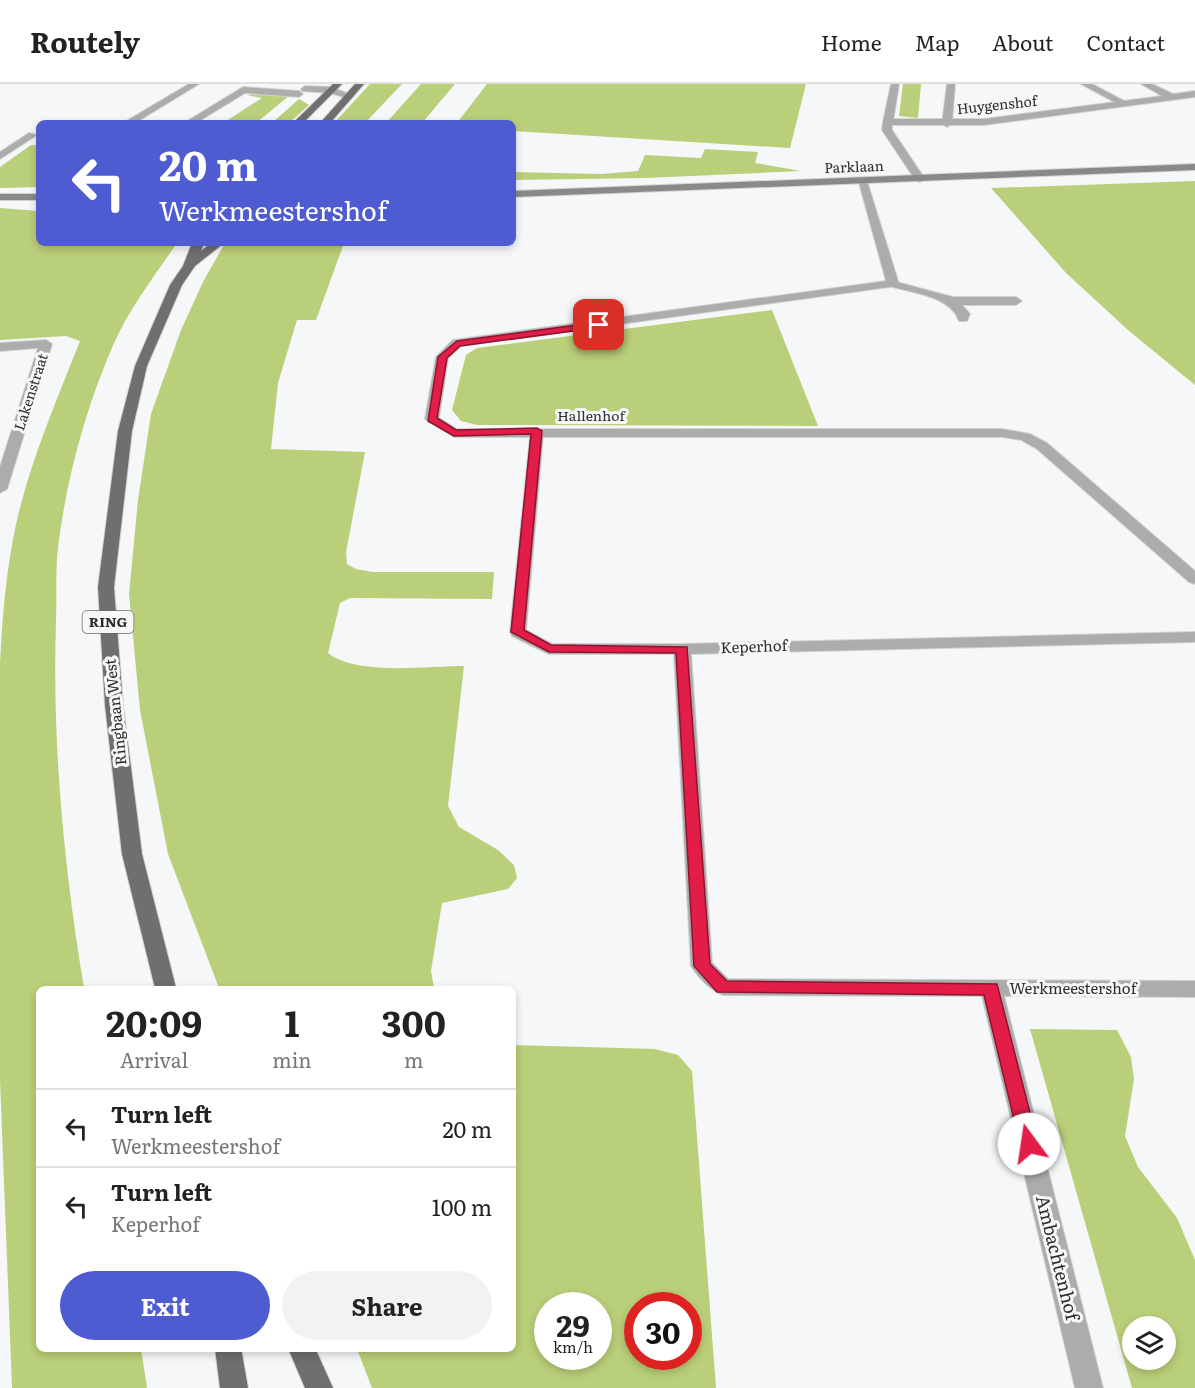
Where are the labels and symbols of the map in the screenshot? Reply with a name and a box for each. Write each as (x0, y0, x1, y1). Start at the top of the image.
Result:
street label: Huygenshof (956, 90, 1040, 118)
street label: Parklaan (824, 155, 884, 177)
pin (573, 299, 624, 350)
street label: Lakenstraat (8, 350, 52, 433)
street label: Hallenhof (557, 405, 626, 425)
road number: RING (82, 611, 134, 633)
street label: Keperhof (720, 633, 789, 658)
street label: Ringbaan West (97, 658, 132, 767)
street label: Werkmeestershof (1010, 976, 1138, 999)
position arrow (997, 1112, 1061, 1176)
street label: Ambachtenhof (1030, 1192, 1088, 1325)
speed limit sign: 30 (624, 1292, 702, 1370)

